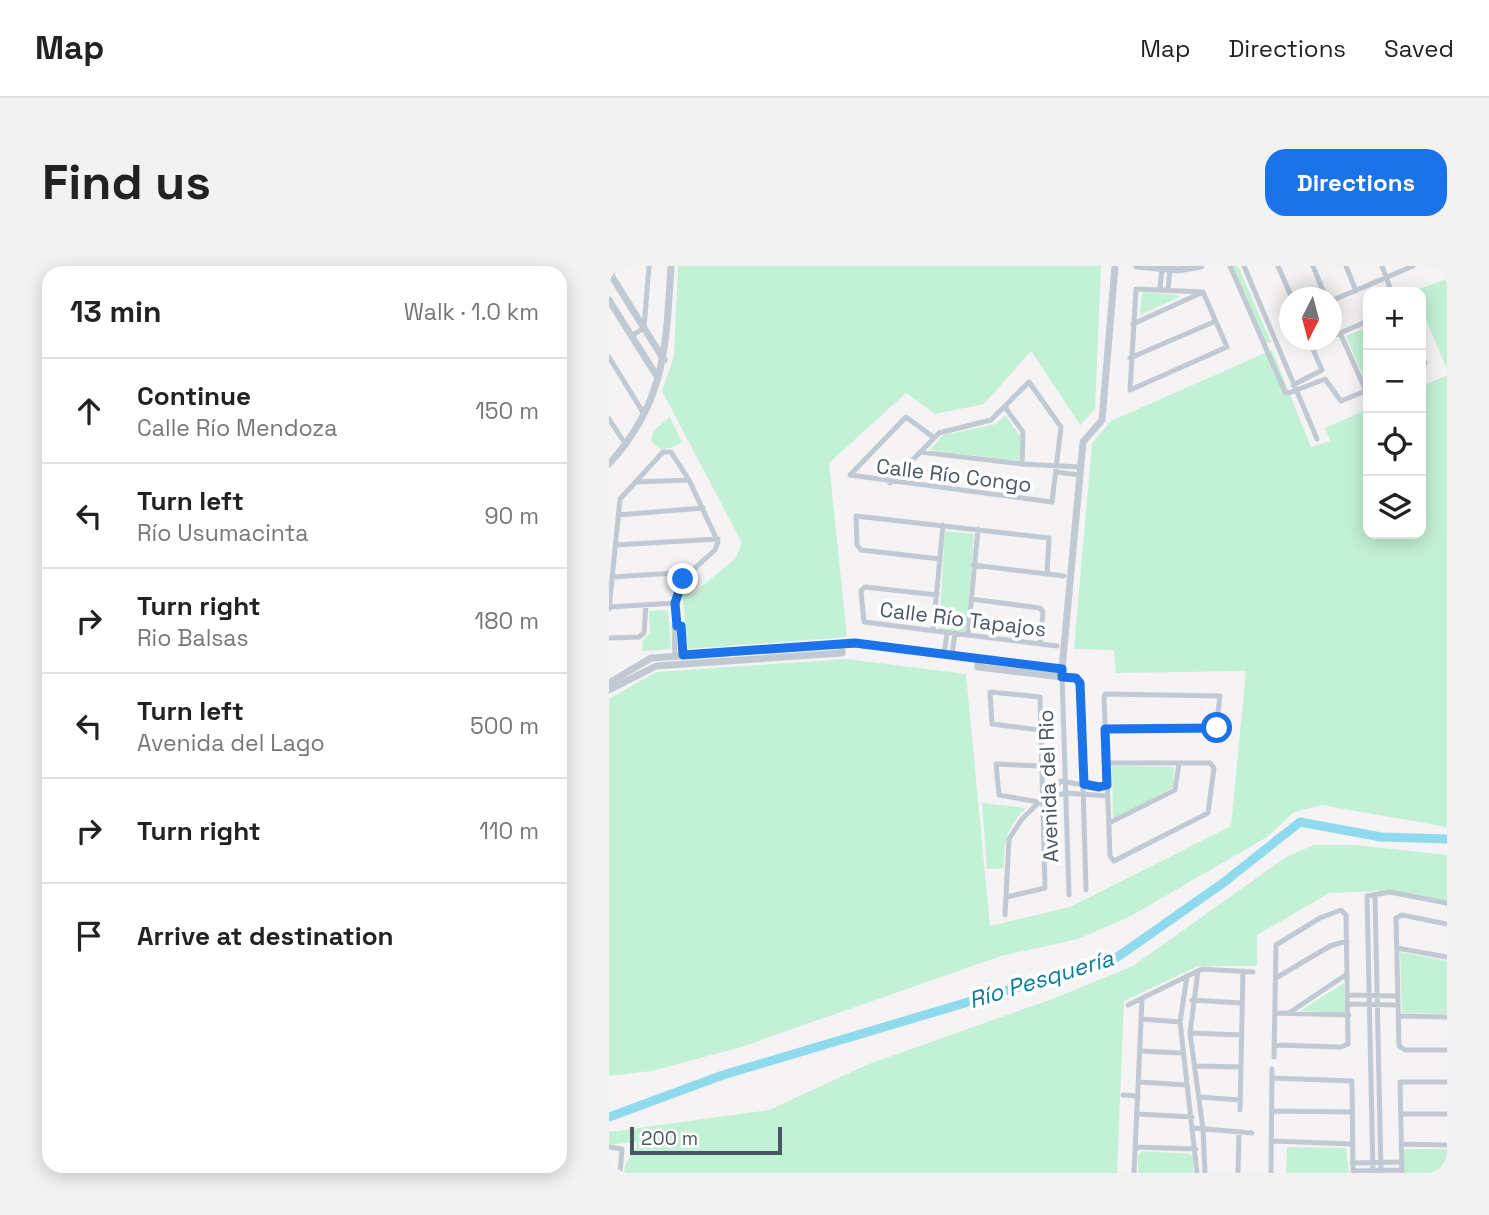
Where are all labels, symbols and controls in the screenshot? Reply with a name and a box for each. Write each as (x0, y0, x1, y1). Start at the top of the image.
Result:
text: Map (35, 27, 104, 69)
text: Map (1140, 33, 1190, 64)
text: Directions (1228, 33, 1346, 64)
text: Saved (1384, 33, 1454, 64)
button: Directions (1265, 149, 1447, 216)
text: Find us (42, 151, 211, 213)
north arrow (1279, 287, 1342, 350)
map controls (1363, 287, 1426, 539)
button: + (1363, 287, 1426, 350)
text: 13 min (70, 292, 162, 331)
text: Walk · 1.0 km (404, 297, 539, 327)
button: − (1363, 350, 1426, 413)
text: Continue (137, 379, 251, 413)
icon: ahead (70, 392, 108, 430)
text: 150 m (475, 396, 539, 426)
text: Calle Río Mendoza (137, 413, 337, 443)
button: locate (1363, 413, 1426, 476)
street label: Calle Río Congo (875, 452, 1033, 498)
button: layers (1363, 476, 1426, 539)
text: Turn left (137, 484, 244, 518)
icon: left (70, 497, 108, 535)
text: 90 m (484, 501, 539, 531)
text: Río Usumacinta (137, 518, 308, 548)
route end (667, 563, 698, 594)
text: Turn right (137, 589, 261, 623)
street label: Calle Río Tapajos (878, 595, 1048, 643)
icon: right (70, 602, 108, 640)
text: 180 m (475, 606, 539, 636)
text: Rio Balsas (137, 623, 249, 653)
text: Turn left (137, 694, 244, 728)
icon: left (70, 707, 108, 745)
street label: Avenida del Rio (1032, 709, 1064, 863)
text: 500 m (470, 711, 539, 741)
route start (1201, 712, 1232, 743)
text: Avenida del Lago (137, 728, 325, 758)
icon: right (70, 812, 108, 850)
text: Turn right (137, 814, 261, 848)
text: 110 m (479, 816, 539, 846)
icon: arrive (70, 917, 108, 955)
text: Arrive at destination (137, 919, 394, 953)
water label: Río Pesquería (965, 943, 1118, 1015)
scale bar (630, 1124, 782, 1156)
text: 200 m (641, 1126, 698, 1151)

